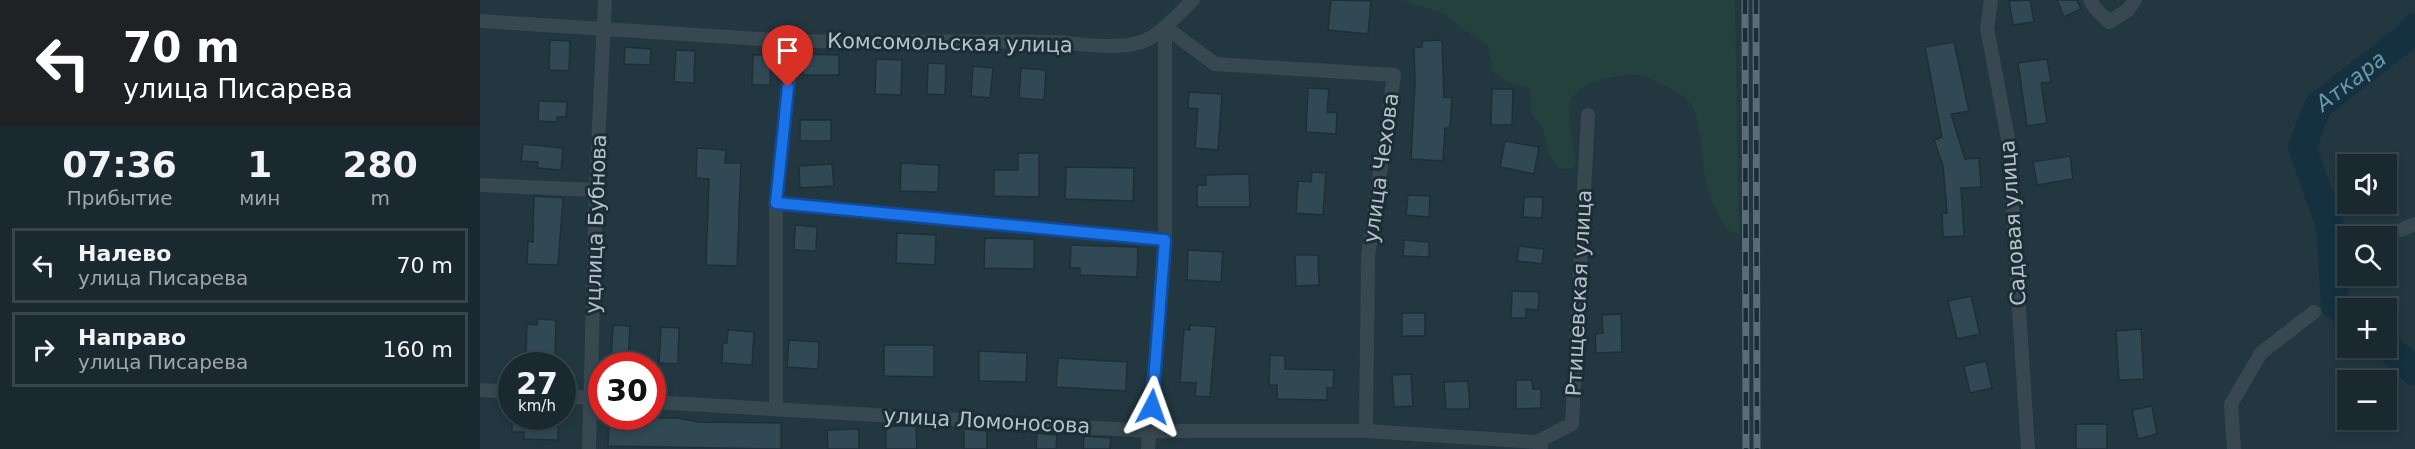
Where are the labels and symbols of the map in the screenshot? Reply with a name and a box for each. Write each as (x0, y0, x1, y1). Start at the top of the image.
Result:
pin (762, 25, 813, 87)
street label: Комсомольская улица (827, 29, 1073, 57)
water label: Аткара (2309, 46, 2391, 117)
street label: улица Чехова (1359, 91, 1403, 245)
street label: уцлица Бубнова (581, 134, 611, 314)
street label: Садовая улица (1995, 139, 2031, 307)
street label: Ртищевская улица (1562, 189, 1596, 397)
speed limit sign: 30 (588, 352, 666, 430)
position arrow (1120, 375, 1184, 439)
street label: улица Ломоносова (883, 404, 1091, 438)

